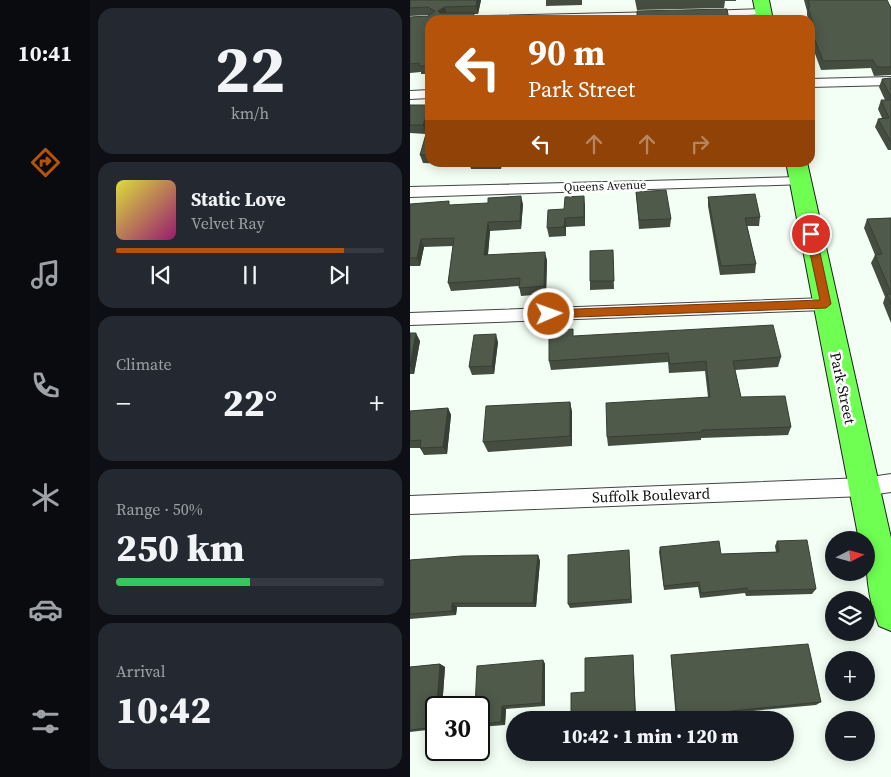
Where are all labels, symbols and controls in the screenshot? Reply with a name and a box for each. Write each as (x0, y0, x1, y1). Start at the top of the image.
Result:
text: 22 (215, 25, 285, 114)
text: 90 m (528, 29, 605, 77)
icon: left (445, 35, 510, 100)
text: 10:41 (18, 38, 72, 68)
text: Park Street (528, 74, 635, 104)
text: km/h (231, 102, 269, 124)
icon: left (527, 130, 555, 158)
icon: ahead (580, 130, 608, 158)
icon: ahead (633, 130, 661, 158)
icon: right (686, 130, 714, 158)
icon: directions (28, 145, 63, 180)
street label: Queens Avenue (564, 177, 646, 195)
text: Static Love (191, 186, 286, 212)
text: Velvet Ray (191, 212, 265, 234)
pin (790, 213, 832, 255)
icon: arrive (797, 220, 825, 248)
icon: music (28, 257, 63, 292)
icon: previous (147, 261, 175, 289)
icon: pause (236, 261, 264, 289)
icon: next (325, 261, 353, 289)
position arrow (522, 287, 574, 339)
street label: Park Street (825, 350, 861, 426)
text: Climate (116, 353, 172, 375)
icon: phone (28, 368, 63, 403)
text: 22° (223, 377, 277, 429)
text: − (116, 384, 131, 422)
text: + (369, 384, 384, 422)
icon: climate (28, 480, 63, 515)
street label: Suffolk Boulevard (592, 482, 711, 508)
text: Range · 50% (116, 498, 203, 520)
text: 250 km (116, 522, 244, 574)
north arrow (825, 531, 875, 581)
map controls (825, 531, 875, 761)
button: layers (825, 591, 875, 641)
icon: car (28, 592, 63, 627)
button: + (825, 651, 875, 701)
text: Arrival (116, 660, 165, 682)
text: 10:42 (116, 684, 211, 736)
speed limit sign: 30 (425, 696, 490, 761)
icon: filters (28, 704, 63, 739)
button: − (825, 711, 875, 761)
text: 10:42 · 1 min · 120 m (561, 723, 739, 749)

